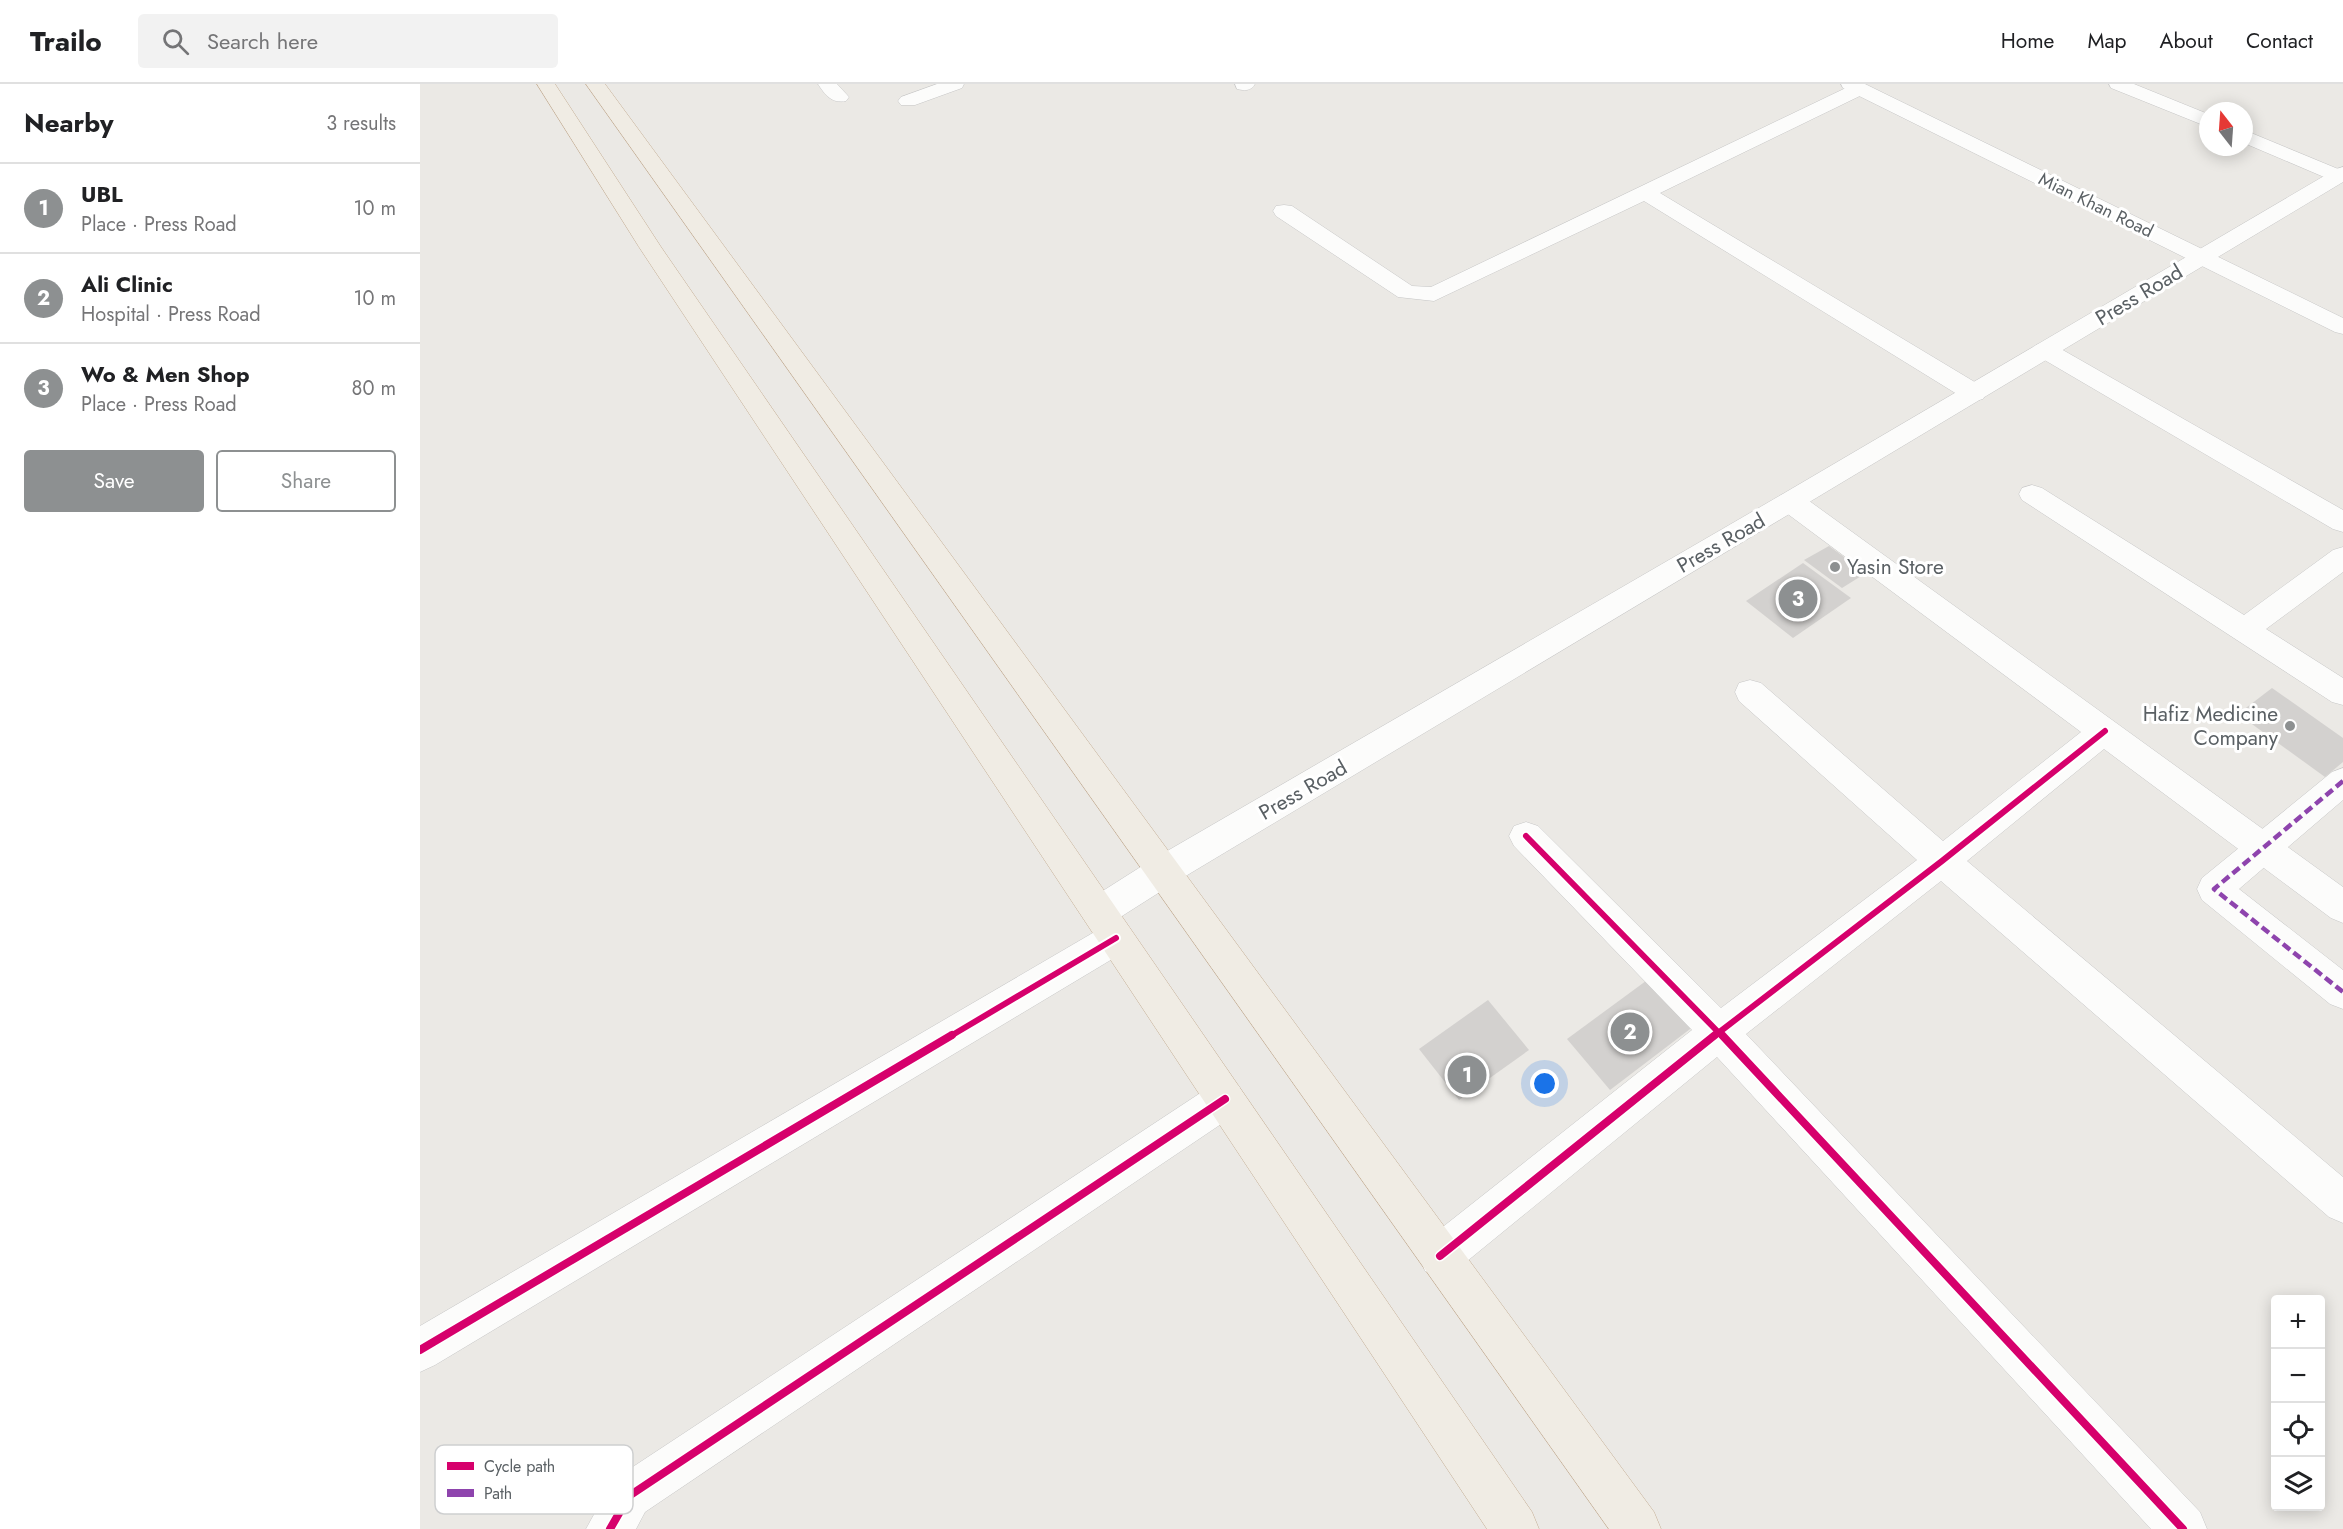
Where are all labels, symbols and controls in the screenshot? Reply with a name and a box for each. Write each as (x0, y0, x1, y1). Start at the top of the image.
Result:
search box (138, 14, 558, 68)
text: Trailo (30, 21, 102, 62)
icon: search (159, 25, 192, 58)
text: Search here (207, 25, 318, 57)
text: Home (2001, 26, 2054, 56)
text: Map (2087, 26, 2127, 56)
text: About (2160, 26, 2213, 56)
text: Contact (2246, 26, 2313, 56)
north arrow (2199, 102, 2253, 156)
text: Nearby (24, 104, 113, 142)
text: 3 results (326, 109, 396, 138)
street label: Mian Khan Road (2034, 166, 2158, 244)
text: UBL (81, 178, 123, 210)
text: 1 (38, 194, 49, 223)
text: 10 m (353, 194, 396, 223)
text: Place · Press Road (81, 210, 237, 239)
street label: Press Road (2090, 257, 2188, 333)
text: Ali Clinic (81, 268, 173, 300)
text: 2 (37, 284, 50, 313)
text: 10 m (353, 284, 396, 313)
text: Hospital · Press Road (81, 300, 261, 329)
text: Wo & Men Shop (81, 358, 250, 390)
text: 3 (37, 374, 50, 403)
text: 80 m (351, 374, 396, 403)
text: Place · Press Road (81, 390, 237, 419)
button: Save (24, 450, 204, 512)
button: Share (216, 450, 396, 512)
street label: Press Road (1671, 506, 1771, 580)
place label: Yasin Store (1847, 552, 1944, 582)
marker: Yasin Store (1828, 560, 1842, 574)
pin: 3 (1778, 576, 1818, 622)
place label: Hafiz Medicine Company (2143, 699, 2279, 753)
marker: Hafiz Medicine Company (2283, 719, 2297, 733)
street label: Press Road (1253, 753, 1353, 827)
pin: 2 (1610, 1010, 1650, 1054)
pin: 1 (1448, 1052, 1486, 1098)
your location (1530, 1069, 1559, 1098)
map controls (2271, 1295, 2325, 1511)
button: + (2271, 1295, 2325, 1349)
button: − (2271, 1349, 2325, 1403)
button: locate (2271, 1403, 2325, 1457)
legend (435, 1445, 633, 1514)
text: Cycle path (484, 1455, 555, 1478)
button: layers (2271, 1457, 2325, 1511)
text: Path (484, 1482, 512, 1505)

